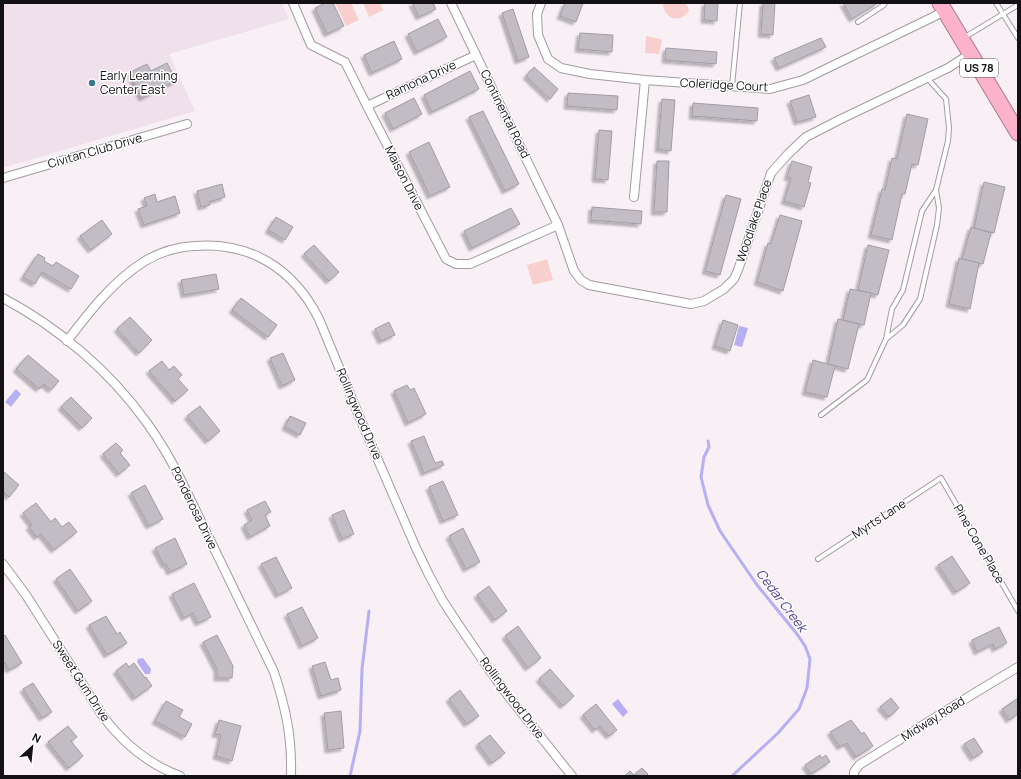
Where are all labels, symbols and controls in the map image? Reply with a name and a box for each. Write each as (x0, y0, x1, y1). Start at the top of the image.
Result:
street label: Ramona Drive (383, 56, 459, 103)
road number: US 78 (960, 59, 998, 77)
place label: Early Learning Center East (100, 67, 178, 98)
street label: Continental Road (477, 67, 534, 161)
street label: Coleridge Court (680, 74, 769, 95)
marker: Early Learning Center East (87, 78, 97, 88)
street label: Civitan Club Drive (46, 129, 144, 172)
street label: Maison Drive (381, 142, 428, 213)
street label: Woodlake Place (731, 177, 776, 265)
street label: Rollingwood Drive (332, 365, 386, 462)
street label: Ponderosa Drive (167, 464, 222, 552)
street label: Myrts Lane (848, 495, 909, 542)
street label: Pine Cone Place (950, 501, 1009, 587)
water label: Cedar Creek (752, 565, 813, 637)
street label: Sweet Gum Drive (49, 637, 114, 725)
street label: Rollingwood Drive (476, 653, 549, 742)
street label: Midway Road (898, 692, 968, 745)
north arrow (12, 727, 52, 767)
text: N (30, 729, 44, 746)

